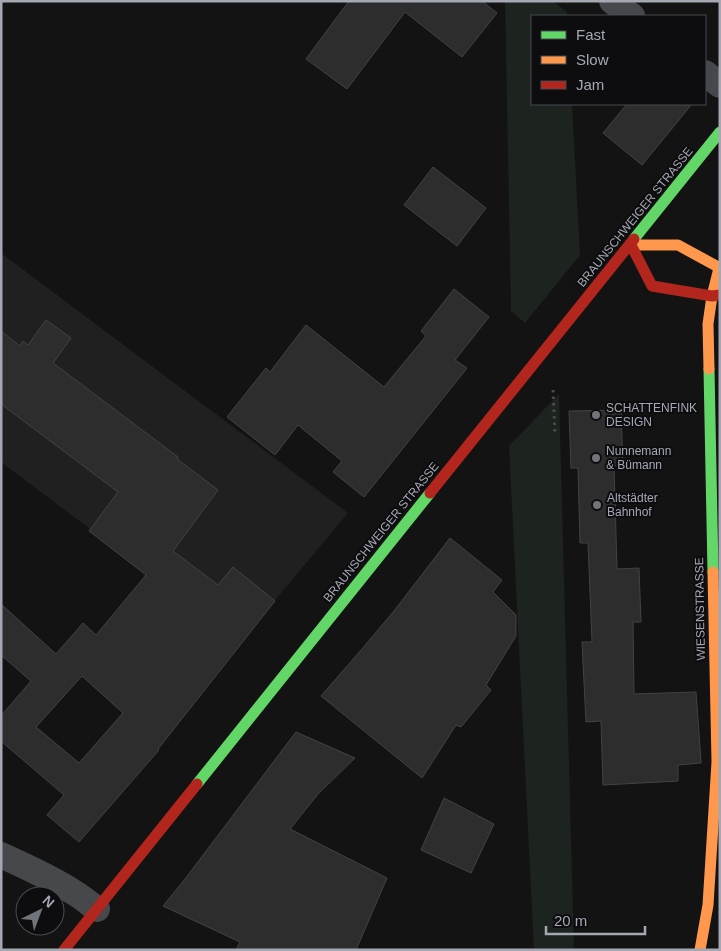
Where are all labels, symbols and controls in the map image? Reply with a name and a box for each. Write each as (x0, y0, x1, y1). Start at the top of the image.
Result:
legend (531, 15, 706, 105)
text: Fast (576, 26, 606, 43)
text: Slow (576, 51, 609, 68)
text: Jam (576, 76, 604, 93)
street label: BRAUNSCHWEIGER STRASSE (574, 144, 696, 290)
place label: SCHATTENFINK DESIGN (606, 401, 697, 429)
marker: SCHATTENFINK DESIGN (590, 409, 602, 421)
place label: Nunnemann & Bümann (606, 444, 671, 472)
marker: Nunnemann & Bümann (590, 452, 602, 464)
street label: BRAUNSCHWEIGER STRASSE (320, 459, 442, 605)
place label: Altstädter Bahnhof (607, 491, 658, 519)
marker: Altstädter Bahnhof (591, 499, 603, 511)
street label: WIESENSTRASSE (692, 557, 708, 661)
north arrow (15, 886, 65, 936)
text: N (40, 892, 58, 911)
scale bar (546, 904, 645, 936)
text: 20 m (554, 912, 587, 929)

